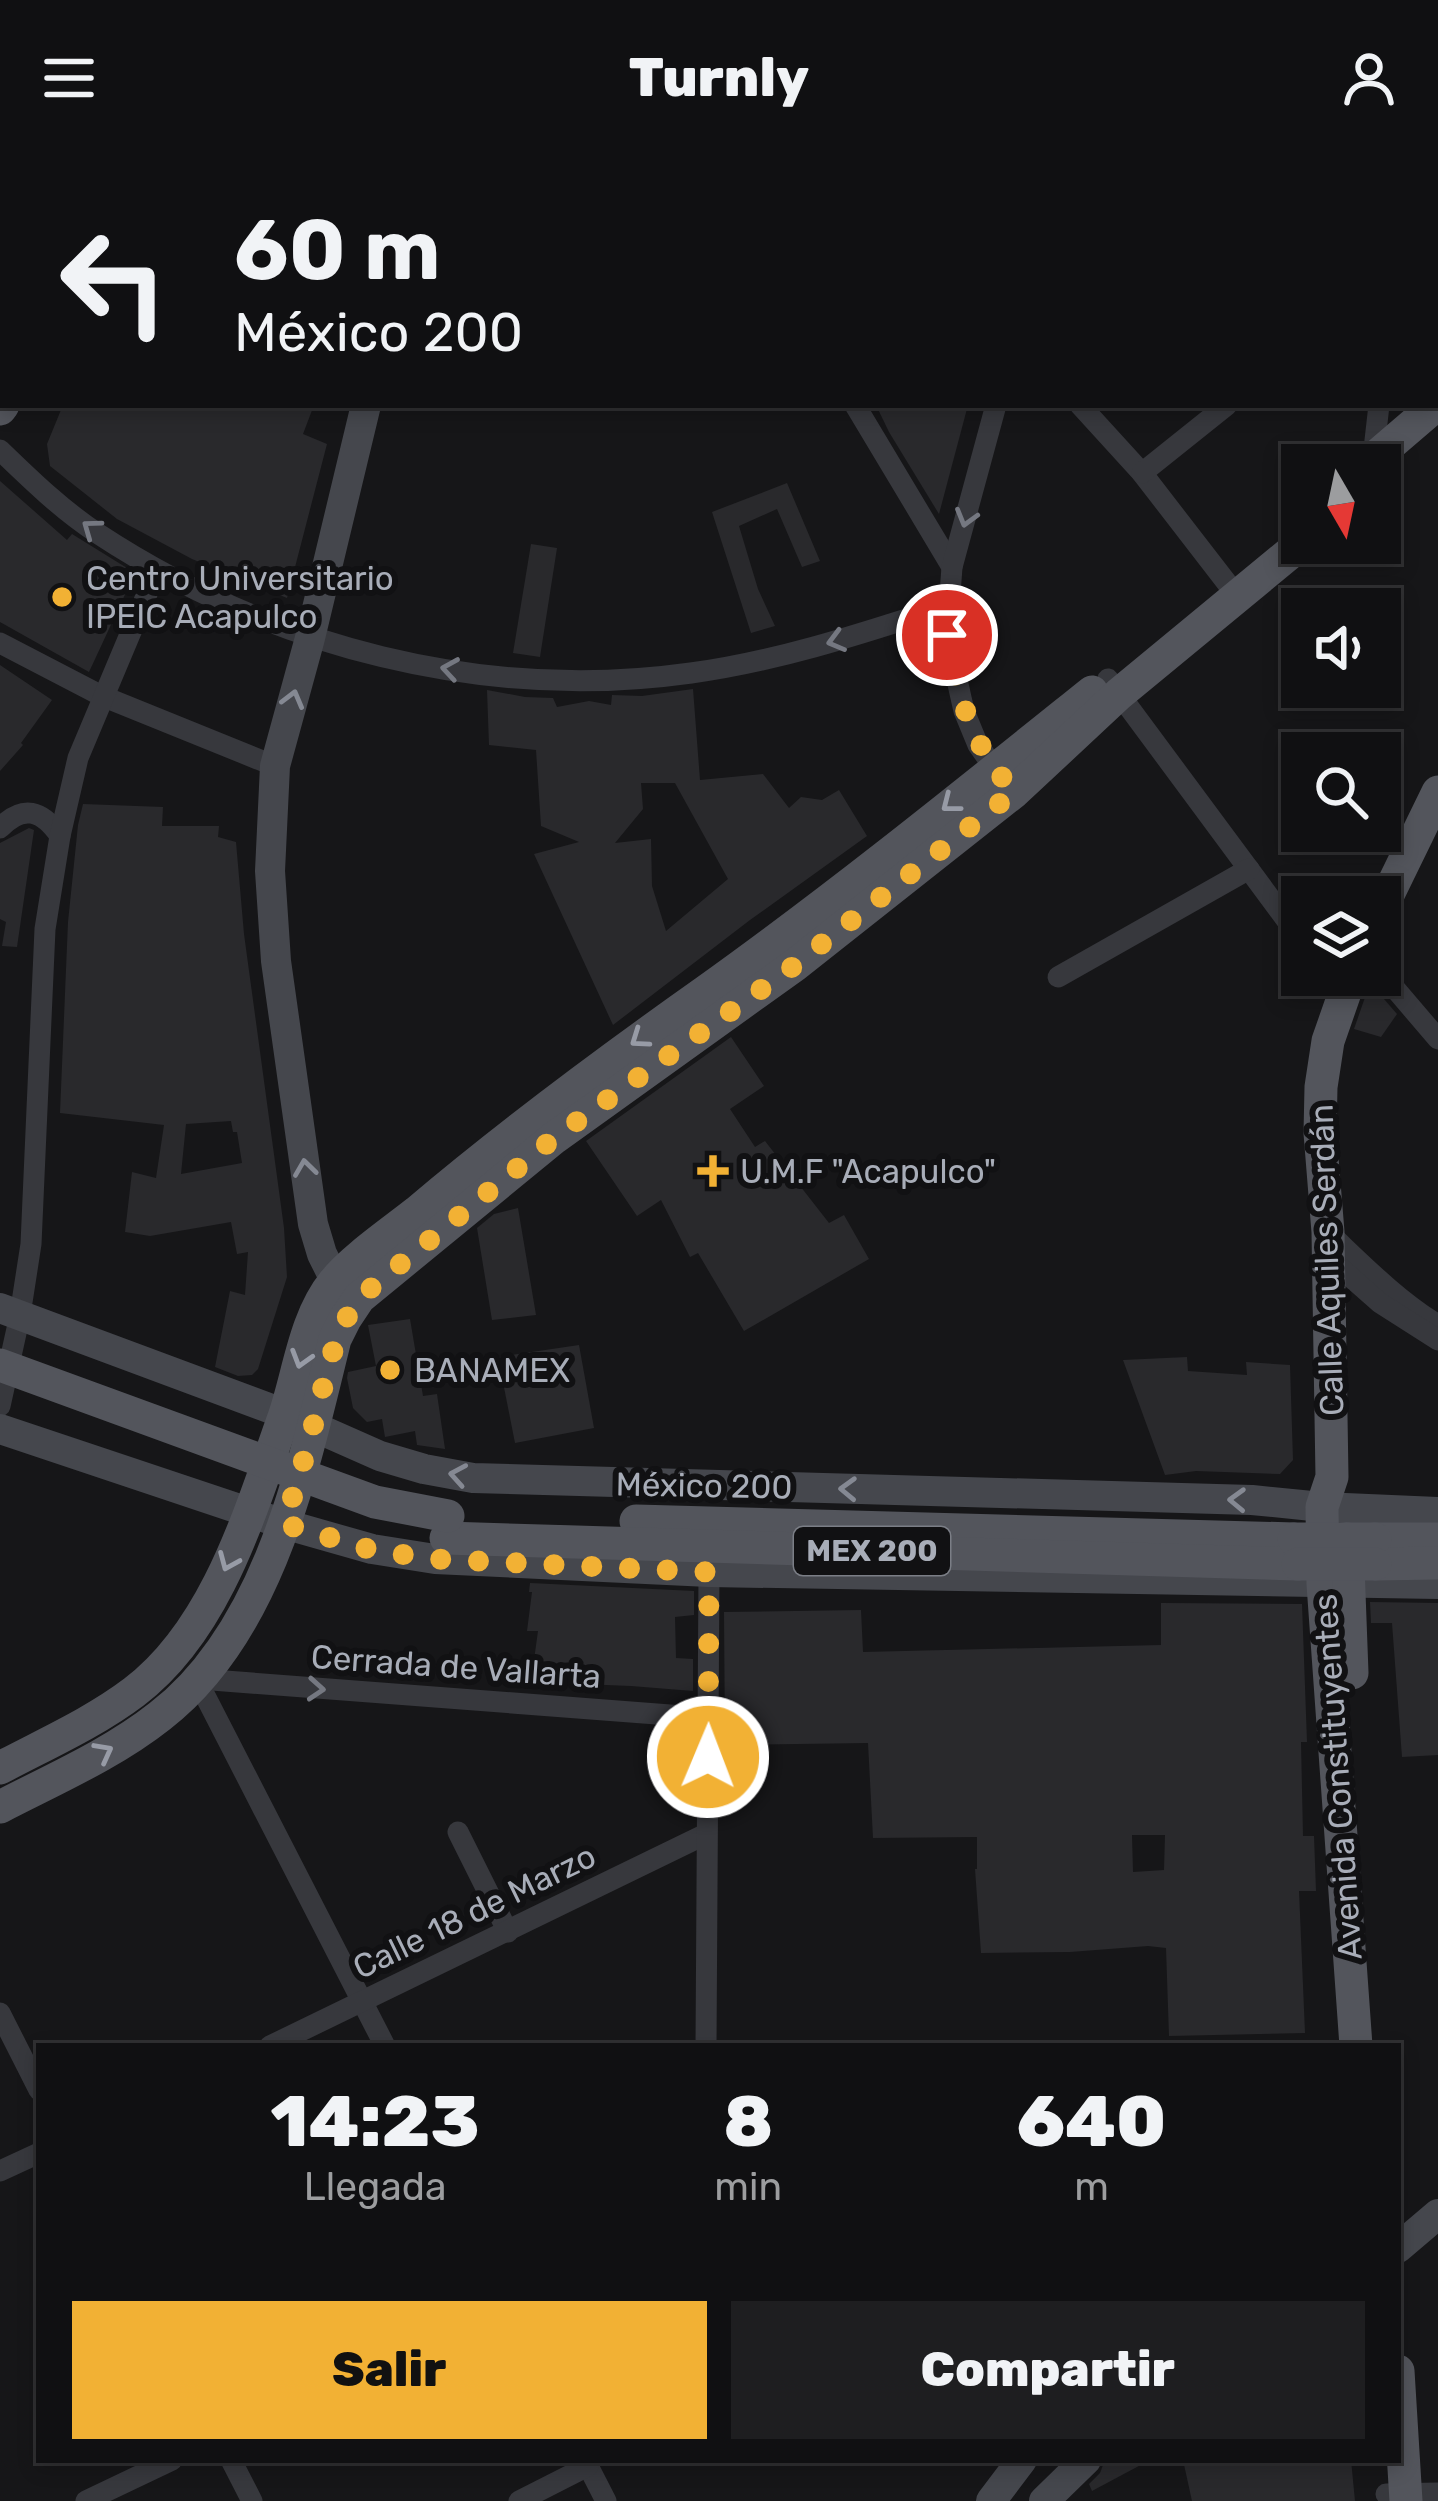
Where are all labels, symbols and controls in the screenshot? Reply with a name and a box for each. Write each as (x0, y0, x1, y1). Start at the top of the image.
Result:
icon: menu (36, 45, 102, 111)
icon: person (1336, 45, 1402, 111)
text: Turnly (629, 46, 809, 110)
text: 60 m (234, 200, 441, 300)
icon: left (36, 204, 192, 360)
text: México 200 (234, 301, 523, 365)
north arrow (1281, 444, 1401, 564)
map controls (1281, 444, 1401, 996)
one-way arrow (955, 507, 980, 528)
one-way arrow (82, 520, 104, 542)
place label: Centro Universitario IPEIC Acapulco (86, 559, 394, 636)
marker: Centro Universitario IPEIC Acapulco (49, 584, 75, 610)
pin (896, 584, 998, 686)
button: sound (1281, 588, 1401, 708)
icon: arrive (914, 602, 980, 668)
one-way arrow (826, 626, 846, 651)
one-way arrow (440, 657, 460, 683)
one-way arrow (279, 689, 304, 710)
button: search (1281, 732, 1401, 852)
one-way arrow (942, 790, 964, 812)
button: layers (1281, 876, 1401, 996)
one-way arrow (630, 1025, 652, 1047)
street label: Calle Aquiles Serdán (1302, 1103, 1351, 1416)
place label: U.M.F "Acapulco" (740, 1152, 996, 1191)
marker: U.M.F "Acapulco" (697, 1155, 729, 1187)
one-way arrow (293, 1158, 319, 1178)
one-way arrow (290, 1348, 315, 1369)
place label: BANAMEX (414, 1351, 570, 1390)
marker: BANAMEX (377, 1357, 403, 1383)
one-way arrow (448, 1463, 468, 1489)
street label: México 200 (615, 1464, 793, 1507)
one-way arrow (838, 1476, 857, 1502)
one-way arrow (1227, 1487, 1246, 1513)
road number: MEX 200 (794, 1527, 950, 1575)
one-way arrow (218, 1550, 242, 1571)
street label: Avenida Constituyentes (1305, 1593, 1370, 1961)
street label: Cerrada de Vallarta (310, 1637, 602, 1696)
one-way arrow (307, 1675, 326, 1701)
position arrow (645, 1694, 771, 1820)
one-way arrow (91, 1744, 113, 1767)
street label: Calle 18 de Marzo (347, 1836, 602, 1987)
text: 14:23 (271, 2079, 480, 2164)
text: 8 (723, 2079, 773, 2164)
text: 640 (1017, 2079, 1166, 2164)
text: Llegada (304, 2164, 447, 2210)
text: min (714, 2164, 782, 2210)
text: m (1074, 2164, 1109, 2210)
button: Salir (72, 2301, 707, 2439)
button: Compartir (731, 2301, 1365, 2439)

